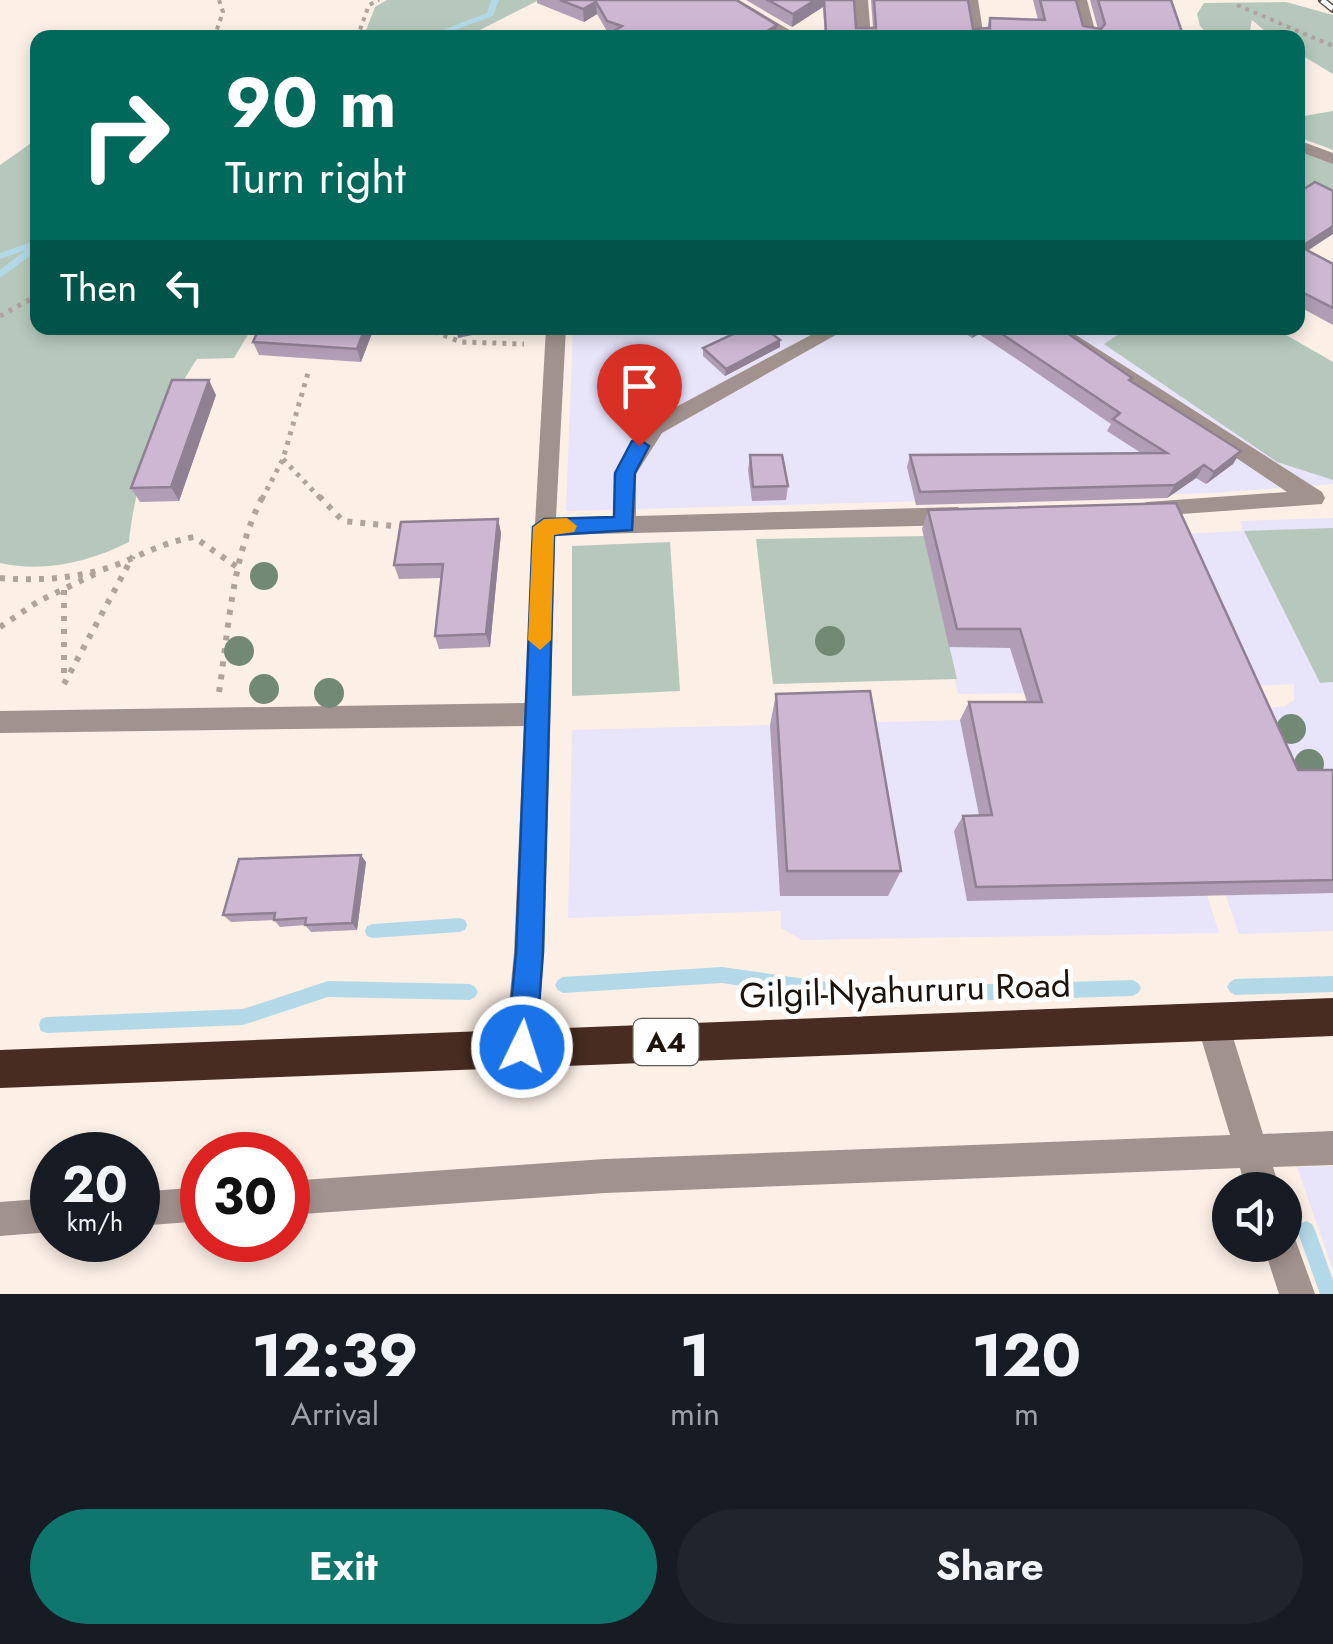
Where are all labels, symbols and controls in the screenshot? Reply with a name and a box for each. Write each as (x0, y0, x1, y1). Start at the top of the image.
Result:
text: 90 m (225, 52, 397, 153)
icon: right (60, 70, 190, 200)
text: Turn right (225, 145, 406, 210)
text: Then (60, 260, 137, 315)
icon: left (157, 260, 212, 315)
pin (597, 344, 682, 447)
icon: arrive (612, 359, 667, 414)
street label: Gilgil-Nyahururu Road (738, 959, 1072, 1021)
position arrow (470, 995, 574, 1099)
road number: A4 (634, 1019, 698, 1065)
speed limit sign: 30 (180, 1132, 310, 1262)
text: 20 (62, 1148, 128, 1221)
map controls (1212, 1172, 1302, 1262)
button: sound (1212, 1172, 1302, 1262)
text: km/h (67, 1204, 123, 1240)
text: 12:39 (252, 1312, 418, 1399)
text: 1 (680, 1312, 710, 1399)
text: 120 (972, 1312, 1081, 1399)
text: Arrival (291, 1391, 379, 1437)
text: min (670, 1391, 720, 1437)
text: m (1014, 1391, 1039, 1437)
button: Exit (30, 1509, 657, 1624)
button: Share (677, 1509, 1303, 1624)

